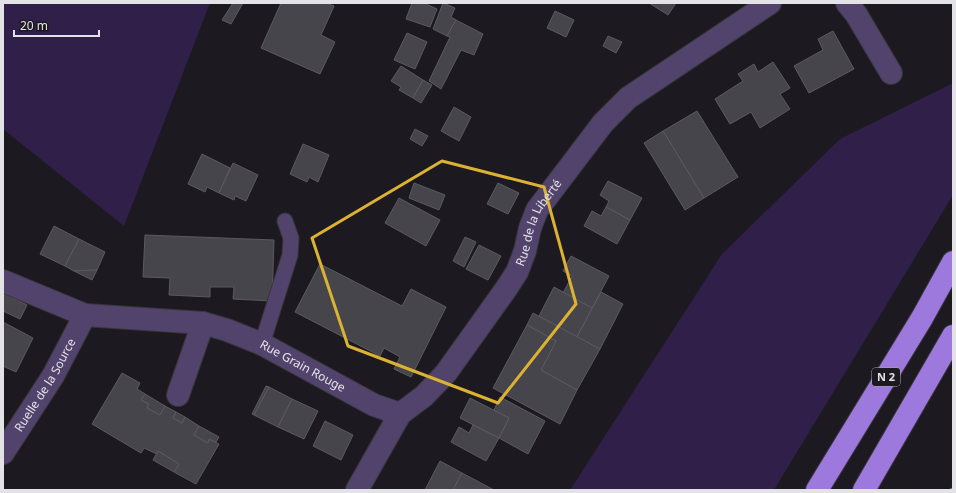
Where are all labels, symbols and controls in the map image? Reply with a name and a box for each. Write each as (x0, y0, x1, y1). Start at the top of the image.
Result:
scale bar (14, 12, 99, 38)
text: 20 m (20, 17, 48, 34)
street label: Rue de la Liberté (511, 175, 566, 268)
street label: Ruelle de la Source (10, 335, 79, 435)
street label: Rue Grain Rouge (257, 336, 349, 396)
road number: N 2 (872, 368, 900, 386)

